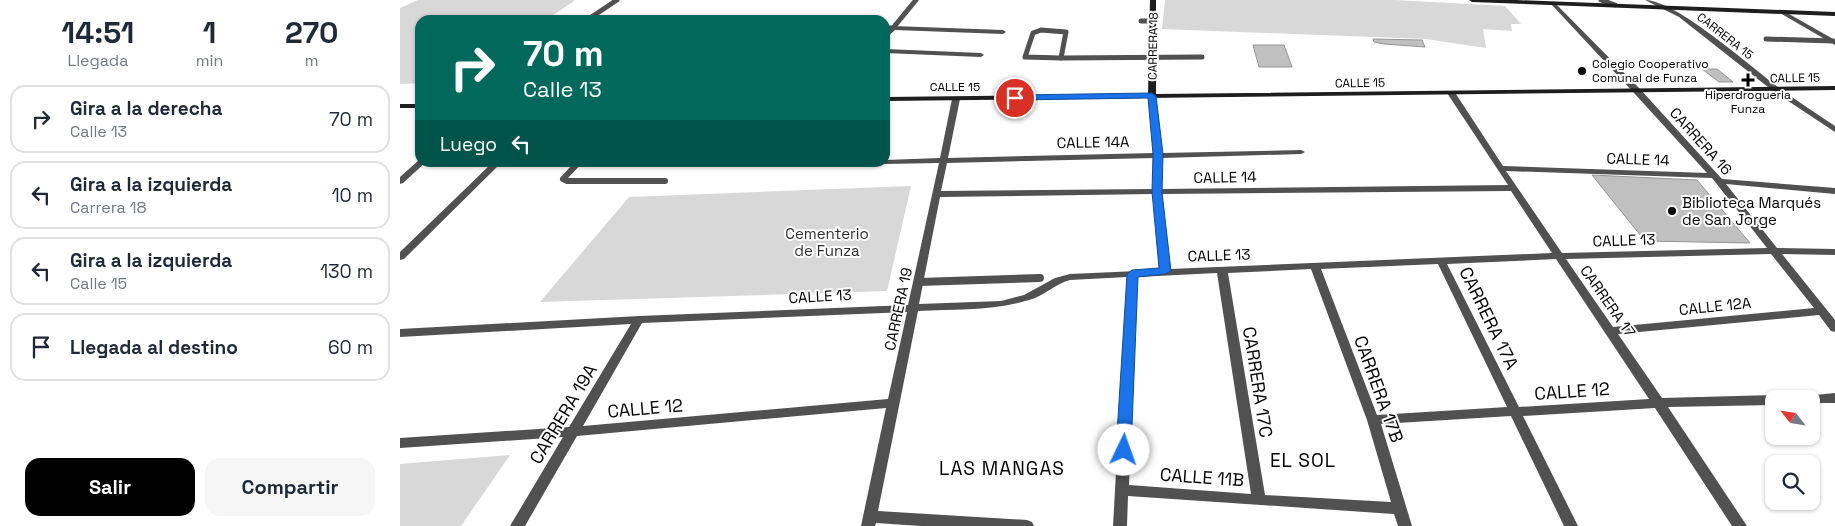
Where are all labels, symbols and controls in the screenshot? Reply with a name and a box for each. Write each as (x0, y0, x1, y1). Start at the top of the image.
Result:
street label: CARRERA 15 (1694, 9, 1756, 63)
street label: CARRERA 18 (1144, 12, 1162, 80)
text: 14:51 (62, 13, 134, 52)
text: 1 (203, 13, 216, 52)
text: 270 (285, 13, 338, 52)
text: 70 m (523, 32, 604, 76)
icon: right (440, 35, 505, 100)
text: Llegada (67, 50, 128, 71)
text: min (196, 50, 223, 71)
text: m (305, 50, 319, 71)
place label: Colegio Cooperativo Comunal de Funza (1592, 56, 1709, 86)
marker: Colegio Cooperativo Comunal de Funza (1576, 65, 1588, 77)
street label: CALLE 15 (1770, 70, 1820, 86)
marker: Hiperdrogueria Funza (1742, 74, 1754, 86)
text: Calle 13 (523, 75, 602, 103)
street label: CALLE 15 (1335, 75, 1385, 91)
pin (994, 77, 1036, 119)
street label: CALLE 15 (930, 79, 980, 95)
icon: arrive (1001, 84, 1029, 112)
place label: Hiperdrogueria Funza (1705, 87, 1791, 117)
text: Gira a la derecha (70, 96, 222, 121)
street label: CARRERA 16 (1666, 103, 1736, 179)
icon: right (27, 105, 55, 133)
text: 70 m (329, 107, 373, 132)
text: Calle 13 (70, 121, 127, 142)
icon: left (507, 130, 535, 158)
text: Luego (440, 132, 497, 157)
street label: CALLE 14A (1056, 132, 1130, 152)
street label: CALLE 14 (1606, 148, 1670, 170)
street label: CALLE 14 (1193, 167, 1257, 187)
text: Gira a la izquierda (70, 172, 232, 197)
icon: left (27, 181, 55, 209)
text: 10 m (332, 183, 373, 208)
place label: Biblioteca Marqués de San Jorge (1682, 193, 1821, 229)
text: Carrera 18 (70, 197, 146, 218)
marker: Biblioteca Marqués de San Jorge (1666, 205, 1678, 217)
park label: Cementerio de Funza (785, 224, 869, 260)
street label: CALLE 13 (1592, 229, 1656, 251)
street label: CALLE 13 (1187, 244, 1251, 266)
text: Gira a la izquierda (70, 248, 232, 273)
icon: left (27, 257, 55, 285)
text: 130 m (320, 259, 373, 284)
street label: CARRERA 17 (1576, 261, 1640, 341)
street label: CARRERA 17A (1454, 263, 1524, 373)
street label: CARRERA 19 (880, 266, 916, 352)
text: Calle 15 (70, 273, 127, 294)
street label: CALLE 13 (788, 285, 852, 307)
street label: CALLE 12A (1678, 293, 1753, 319)
street label: CARRERA 17C (1238, 325, 1278, 439)
street label: CARRERA 17B (1349, 332, 1409, 446)
icon: arrive (27, 333, 55, 361)
text: Llegada al destino (70, 335, 238, 360)
text: 60 m (328, 335, 373, 360)
street label: CARRERA 19A (524, 360, 602, 468)
street label: CALLE 12 (1534, 377, 1610, 405)
north arrow (1765, 390, 1820, 445)
map controls (1765, 390, 1820, 510)
street label: CALLE 12 (606, 393, 684, 423)
position arrow (1097, 423, 1149, 475)
district label: EL SOL (1270, 448, 1336, 473)
button: search (1765, 455, 1820, 510)
district label: LAS MANGAS (939, 456, 1065, 481)
button: Salir (25, 458, 195, 516)
button: Compartir (205, 458, 375, 516)
street label: CALLE 11B (1159, 463, 1245, 491)

